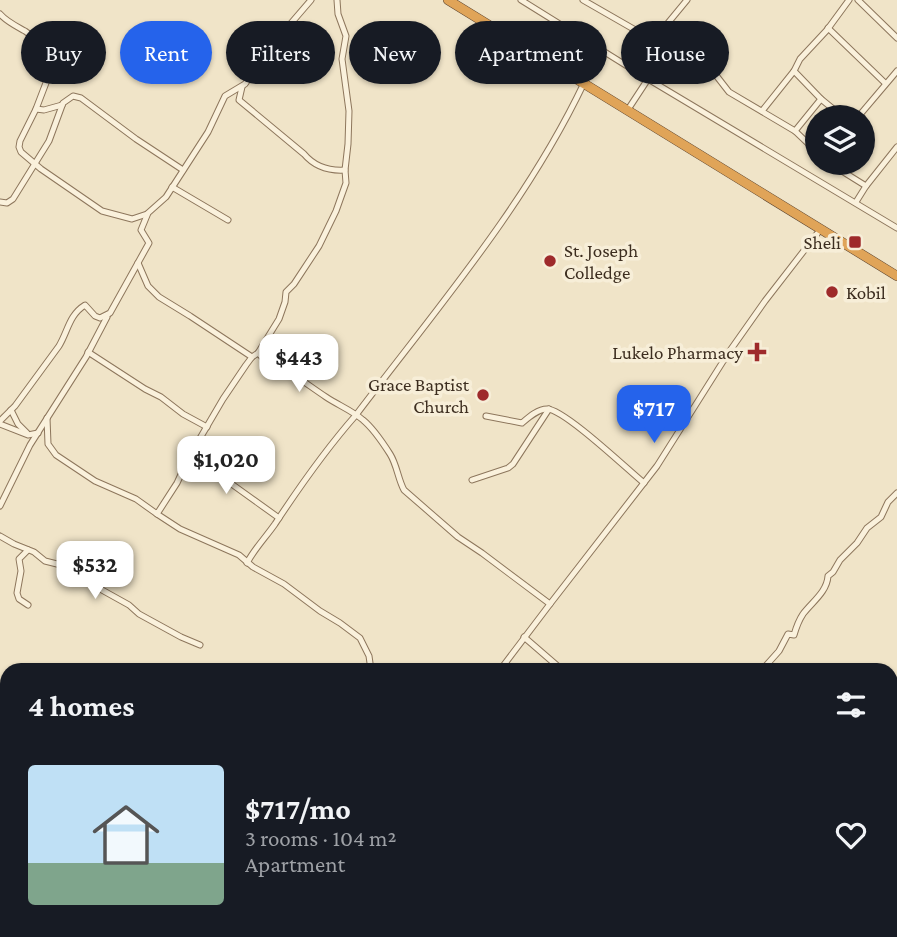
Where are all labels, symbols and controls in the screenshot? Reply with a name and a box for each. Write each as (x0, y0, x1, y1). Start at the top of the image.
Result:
chip: Buy (21, 21, 106, 84)
chip: Rent (120, 21, 212, 84)
chip: Filters (226, 21, 335, 84)
chip: New (349, 21, 441, 84)
chip: Apartment (455, 21, 607, 84)
chip: House (621, 21, 729, 84)
map controls (805, 105, 875, 175)
button: layers (805, 105, 875, 175)
place label: Sheli (804, 232, 841, 253)
marker: Sheli (847, 234, 863, 250)
place label: St. Joseph Colledge (564, 240, 638, 283)
marker: St. Joseph Colledge (542, 253, 558, 269)
place label: Kobil (846, 282, 886, 303)
marker: Kobil (824, 284, 840, 300)
pin: $443 (258, 334, 340, 394)
place label: Lukelo Pharmacy (612, 342, 743, 363)
text: $443 (275, 344, 323, 370)
marker: Lukelo Pharmacy (749, 344, 765, 360)
place label: Grace Baptist Church (368, 374, 470, 417)
pin: $717 (613, 386, 695, 445)
marker: Grace Baptist Church (475, 387, 491, 403)
text: $717 (633, 395, 675, 421)
pin: $1,020 (169, 436, 283, 496)
text: $1,020 (193, 446, 259, 472)
pin: $532 (54, 542, 136, 601)
text: $532 (73, 551, 117, 577)
icon: filters (832, 686, 870, 724)
text: 4 homes (28, 689, 134, 722)
text: $717/mo (245, 792, 351, 825)
icon: home (84, 793, 168, 877)
icon: heart (832, 816, 870, 854)
text: 3 rooms · 104 m² (245, 825, 397, 851)
text: Apartment (245, 851, 345, 877)

